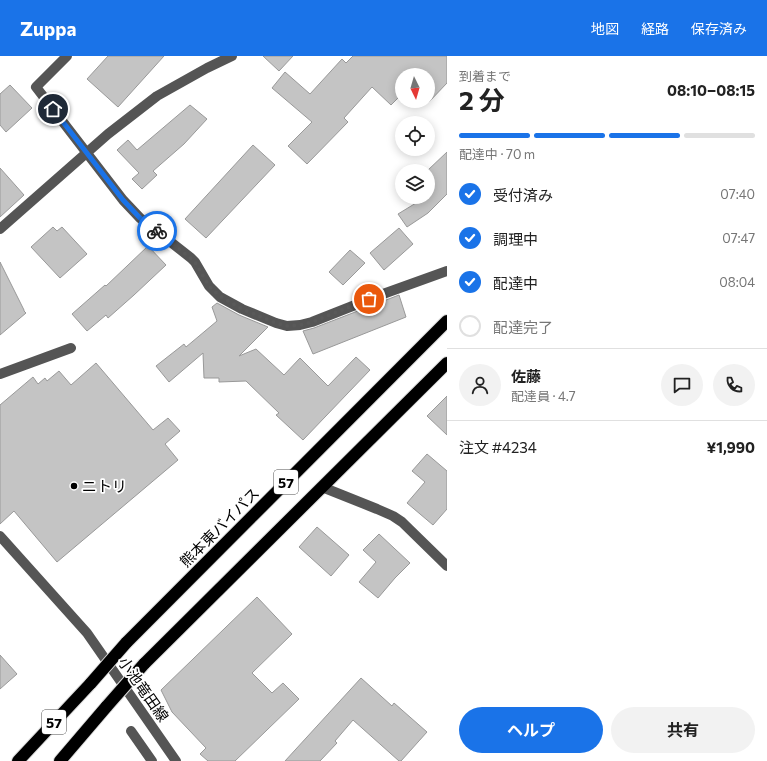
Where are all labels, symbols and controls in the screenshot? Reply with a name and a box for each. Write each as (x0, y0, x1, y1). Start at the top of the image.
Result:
text: Zuppa (20, 17, 76, 40)
text: 地図 (591, 20, 619, 37)
text: 経路 (641, 20, 669, 37)
text: 保存済み (691, 20, 747, 37)
north arrow (395, 68, 435, 108)
map controls (395, 68, 435, 204)
text: 到着まで (459, 68, 511, 84)
text: 08:10–08:15 (667, 81, 755, 99)
text: 2 分 (459, 84, 505, 115)
pin (36, 92, 70, 126)
icon: home (42, 98, 64, 120)
button: locate (395, 116, 435, 156)
text: 配達中 · 70 m (459, 146, 535, 162)
button: layers (395, 164, 435, 204)
icon: check (459, 183, 481, 205)
text: 受付済み (493, 186, 553, 204)
text: 07:40 (720, 186, 755, 202)
courier (137, 211, 177, 251)
icon: bike (146, 220, 168, 242)
icon: check (459, 227, 481, 249)
text: 調理中 (493, 230, 538, 248)
text: 07:47 (722, 230, 755, 246)
icon: check (459, 271, 481, 293)
text: 配達中 (493, 274, 538, 292)
text: 08:04 (719, 274, 755, 290)
pin (352, 282, 386, 316)
icon: bag (358, 288, 380, 310)
text: 配達完了 (493, 318, 553, 336)
button: person (459, 364, 501, 406)
button: chat (661, 364, 703, 406)
button: phone (713, 364, 755, 406)
text: 佐藤 (511, 367, 541, 385)
text: 配達員 · 4.7 (511, 388, 576, 404)
text: 注文 #4234 (459, 438, 537, 456)
text: ¥1,990 (707, 438, 755, 456)
road number: 57 (274, 470, 298, 494)
place label: ニトリ (82, 477, 127, 495)
marker: ニトリ (69, 481, 79, 491)
street label: 熊本東バイパス (176, 484, 262, 570)
street label: 小池竜田線 (115, 653, 173, 725)
button: ヘルプ (459, 707, 603, 753)
button: 共有 (611, 707, 755, 753)
road number: 57 (42, 710, 66, 734)

